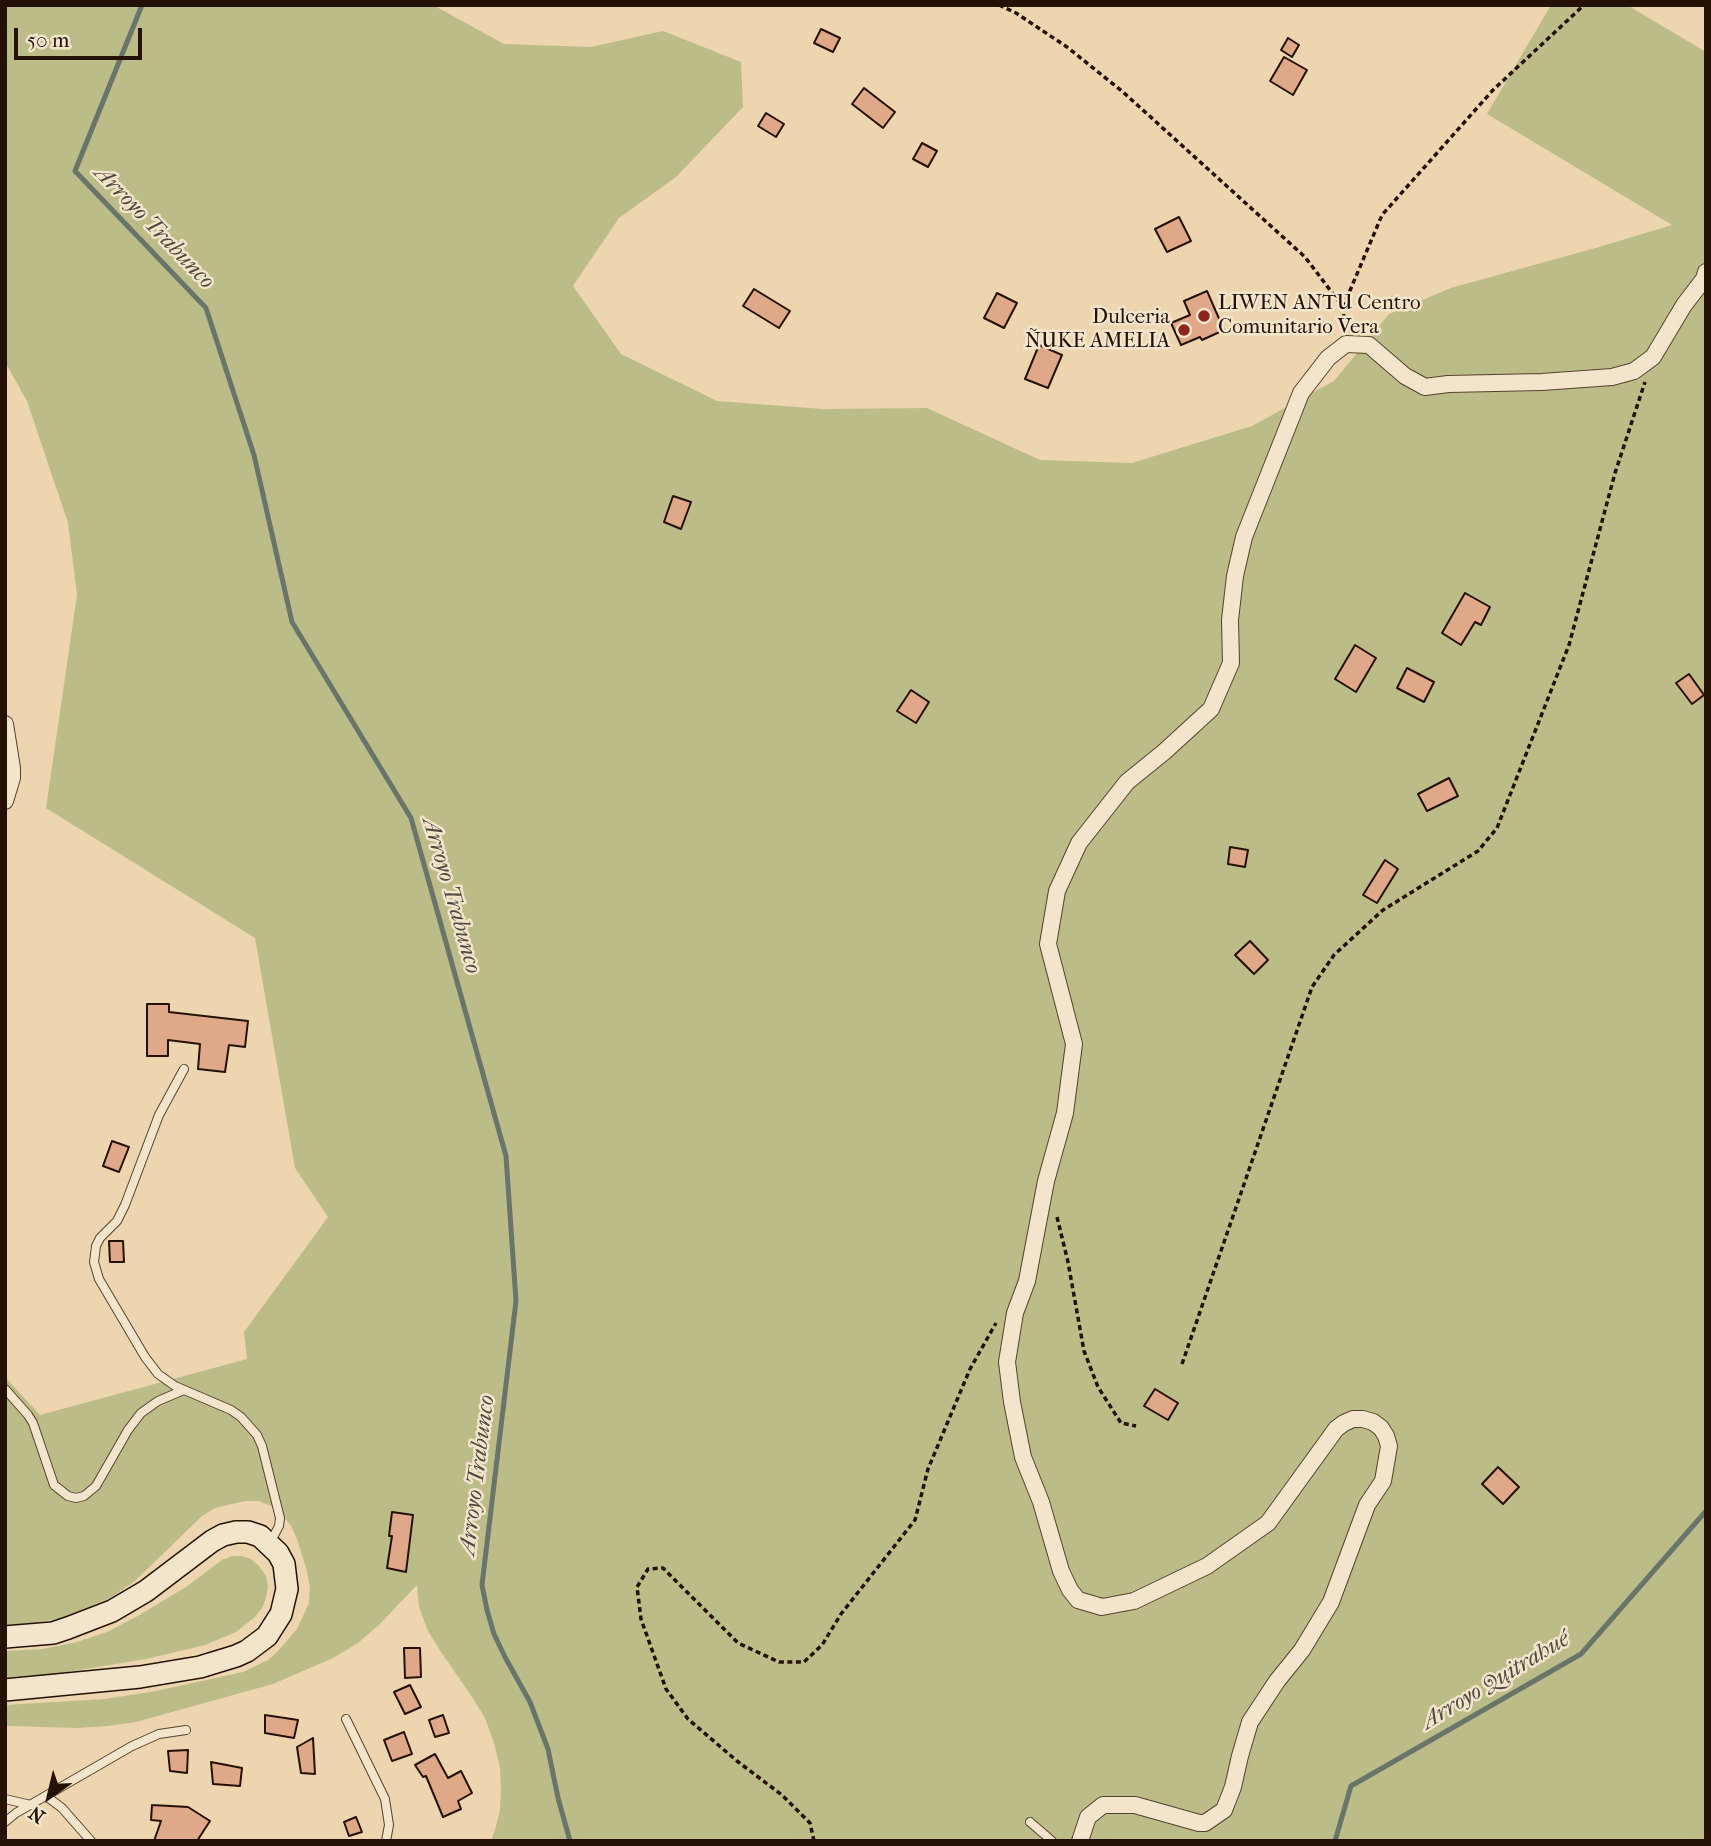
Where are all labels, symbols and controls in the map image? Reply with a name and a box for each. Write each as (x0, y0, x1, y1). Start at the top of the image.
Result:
scale bar (18, 14, 145, 58)
text: 50 m (27, 28, 70, 52)
water label: Arroyo Trabunco (88, 161, 220, 295)
place label: LIWEN ANTU Centro Comunitario Vera (1218, 291, 1421, 341)
place label: Dulceria ÑUKE AMELIA (1025, 305, 1170, 355)
marker: LIWEN ANTU Centro Comunitario Vera (1196, 308, 1212, 324)
marker: Dulceria ÑUKE AMELIA (1176, 322, 1192, 338)
water label: Arroyo Trabunco (416, 815, 486, 977)
water label: Arroyo Trabunco (455, 1394, 501, 1556)
water label: Arroyo Quitrahué (1417, 1626, 1575, 1736)
north arrow (14, 1762, 84, 1832)
text: N (25, 1801, 49, 1828)

